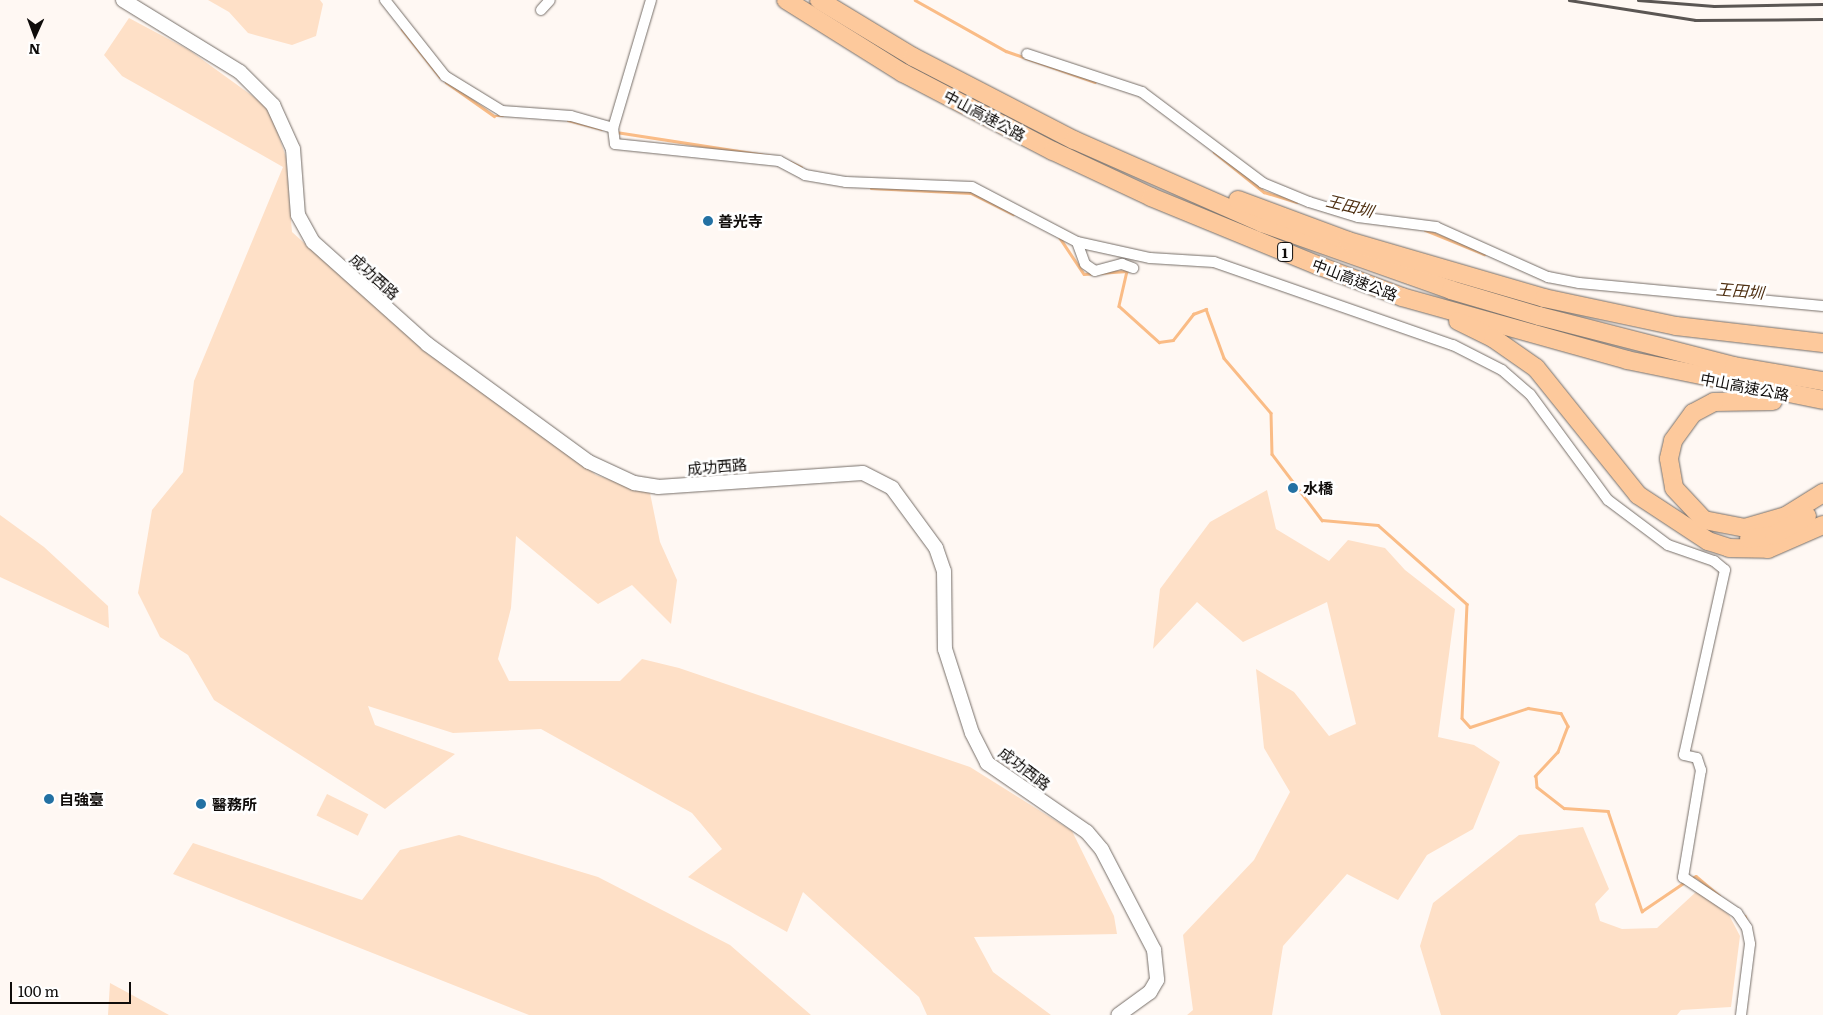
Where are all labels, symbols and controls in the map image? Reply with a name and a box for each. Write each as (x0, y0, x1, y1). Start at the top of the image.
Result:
north arrow (10, 10, 60, 60)
text: N (28, 40, 41, 60)
street label: 中山高速公路 (941, 86, 1029, 144)
water label: 王田圳 (1324, 190, 1376, 220)
place label: 善光寺 (718, 212, 763, 230)
marker: 善光寺 (702, 215, 714, 227)
road number: 1 (1276, 240, 1294, 264)
street label: 成功西路 (347, 249, 403, 303)
street label: 中山高速公路 (1310, 254, 1400, 304)
water label: 王田圳 (1715, 278, 1765, 302)
street label: 中山高速公路 (1699, 369, 1791, 403)
street label: 成功西路 (686, 454, 748, 478)
place label: 水橋 (1303, 479, 1333, 497)
marker: 水橋 (1287, 482, 1299, 494)
street label: 成功西路 (996, 743, 1054, 793)
place label: 自強臺 (59, 790, 104, 808)
marker: 自強臺 (43, 793, 55, 805)
place label: 醫務所 (212, 795, 257, 813)
marker: 醫務所 (194, 797, 208, 811)
scale bar (12, 972, 134, 1004)
text: 100 m (18, 979, 59, 1002)

